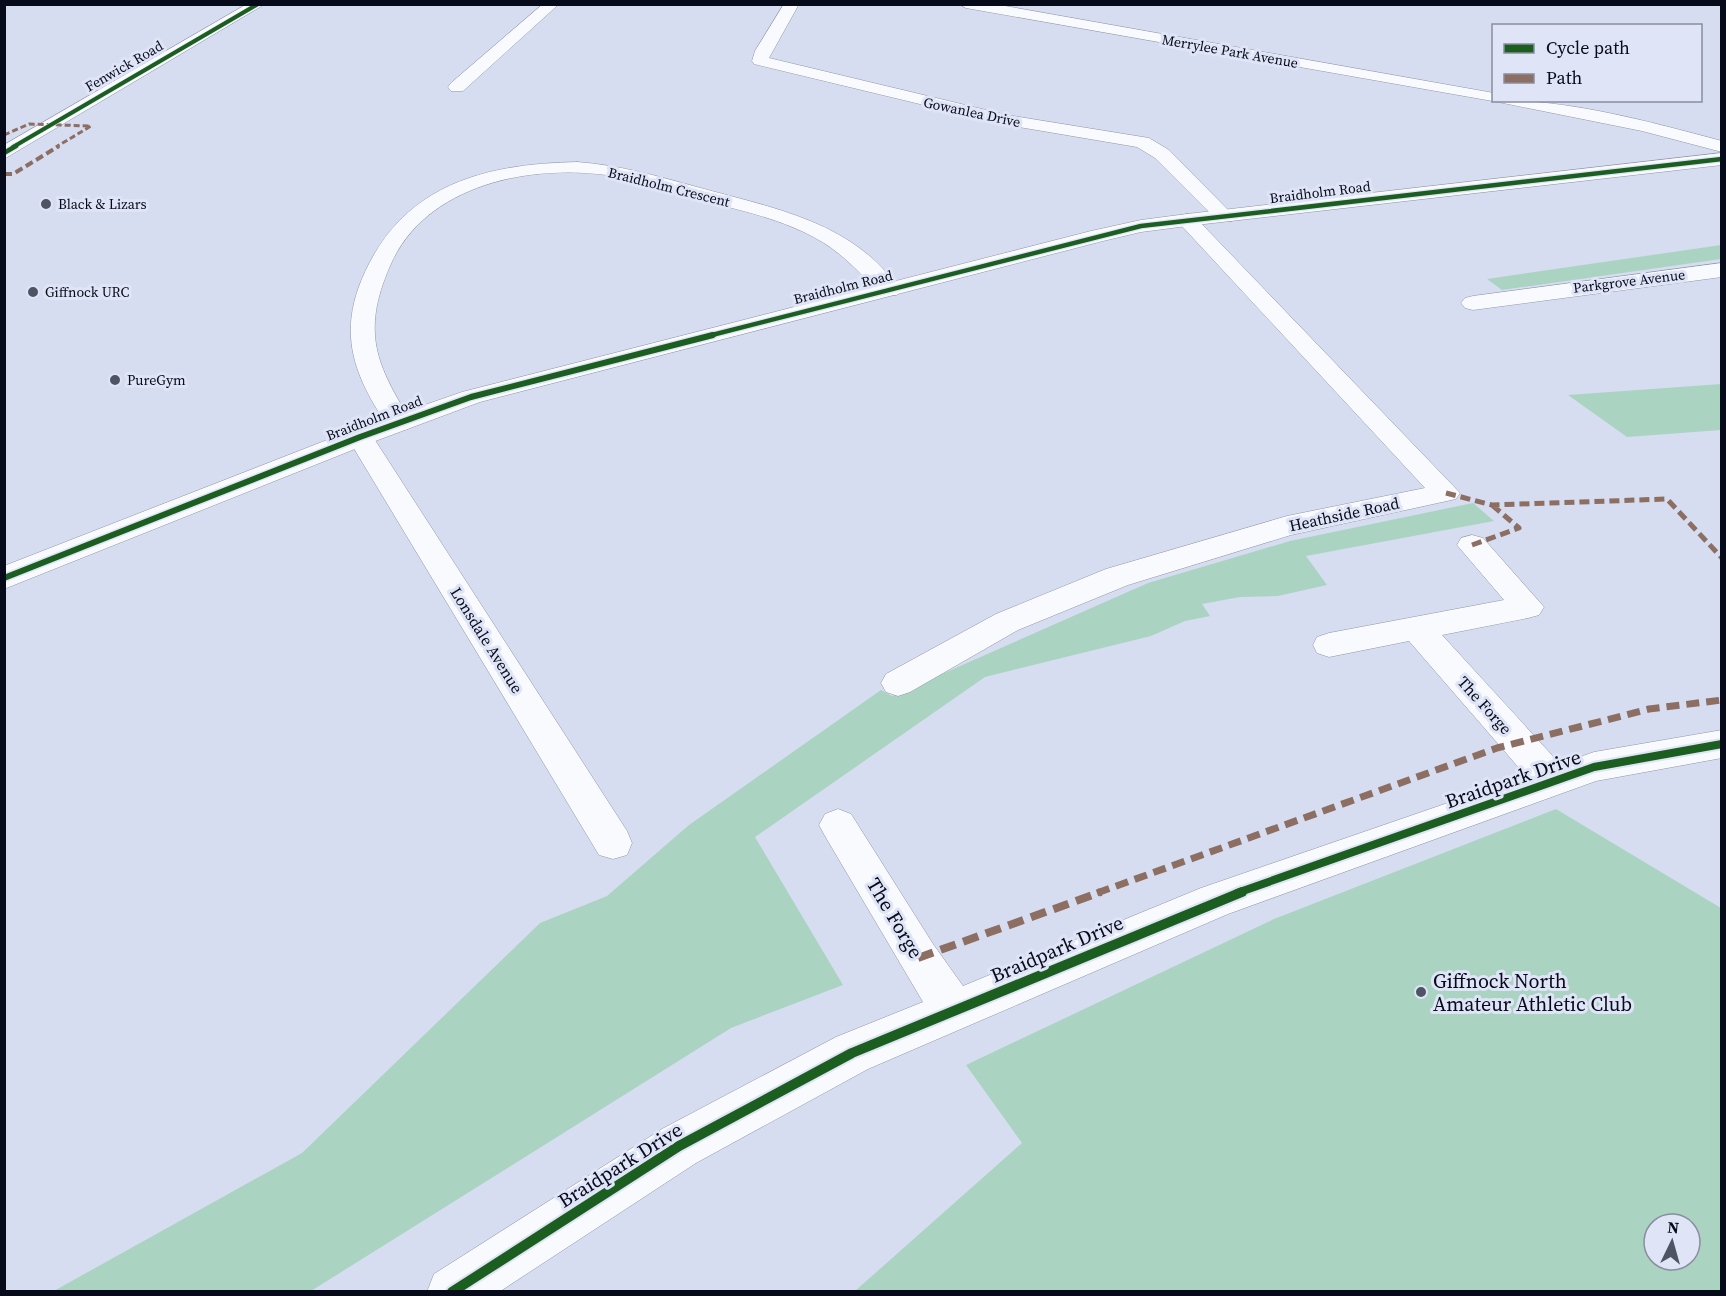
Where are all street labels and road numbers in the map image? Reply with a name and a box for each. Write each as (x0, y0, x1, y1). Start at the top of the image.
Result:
street label: Merrylee Park Avenue (1160, 29, 1300, 73)
street label: Fenwick Road (81, 36, 167, 96)
street label: Gowanlea Drive (922, 92, 1022, 132)
street label: Braidholm Crescent (606, 162, 732, 212)
street label: Braidholm Road (1268, 176, 1372, 208)
street label: Parkgrove Avenue (1572, 264, 1686, 298)
street label: Braidholm Road (791, 265, 895, 309)
street label: Braidholm Road (323, 390, 425, 446)
street label: Heathside Road (1287, 492, 1401, 536)
street label: Lonsdale Avenue (446, 583, 528, 697)
street label: The Forge (1453, 671, 1517, 739)
street label: Braidpark Drive (1441, 743, 1585, 815)
street label: The Forge (860, 873, 930, 963)
street label: Braidpark Drive (986, 908, 1128, 990)
street label: Braidpark Drive (552, 1116, 688, 1214)

